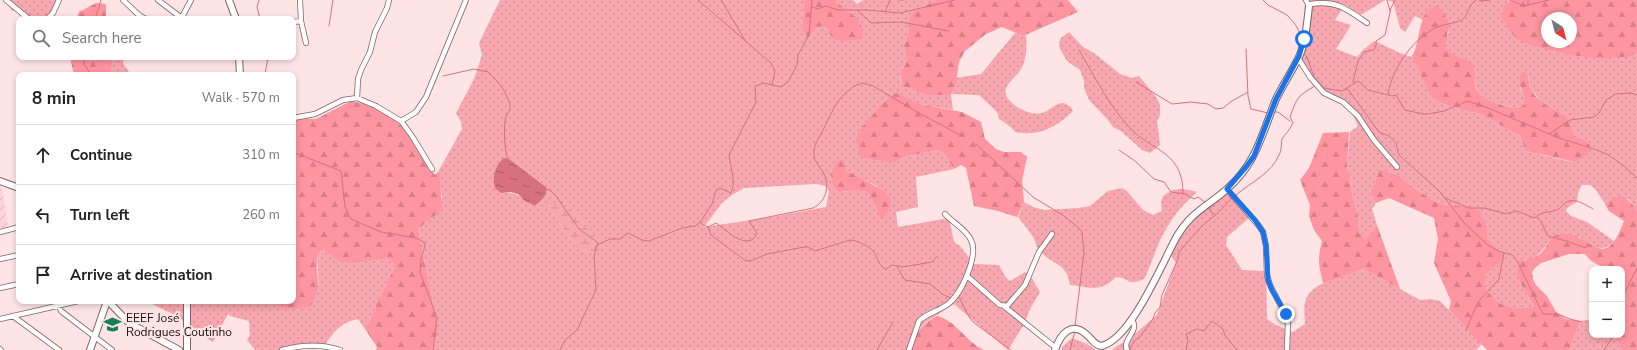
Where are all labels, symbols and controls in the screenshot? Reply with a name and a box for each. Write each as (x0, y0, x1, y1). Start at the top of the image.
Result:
north arrow (1541, 12, 1577, 48)
search box (16, 16, 296, 60)
icon: search (30, 27, 52, 49)
text: Search here (62, 28, 142, 48)
route start (1295, 30, 1313, 48)
text: 8 min (32, 87, 76, 110)
text: Walk · 570 m (202, 89, 280, 107)
icon: ahead (32, 144, 54, 166)
text: Continue (70, 145, 132, 165)
text: 310 m (242, 146, 280, 164)
icon: left (32, 204, 54, 226)
text: Turn left (70, 205, 129, 225)
text: 260 m (242, 206, 280, 224)
icon: arrive (32, 264, 54, 286)
text: Arrive at destination (70, 265, 213, 285)
map controls (1589, 266, 1625, 338)
button: + (1589, 266, 1625, 302)
button: − (1589, 302, 1625, 338)
route end (1277, 305, 1295, 323)
place label: EEEF José Rodrigues Coutinho (126, 310, 232, 340)
school or university icon: EEEF José Rodrigues Coutinho (103, 315, 123, 335)

